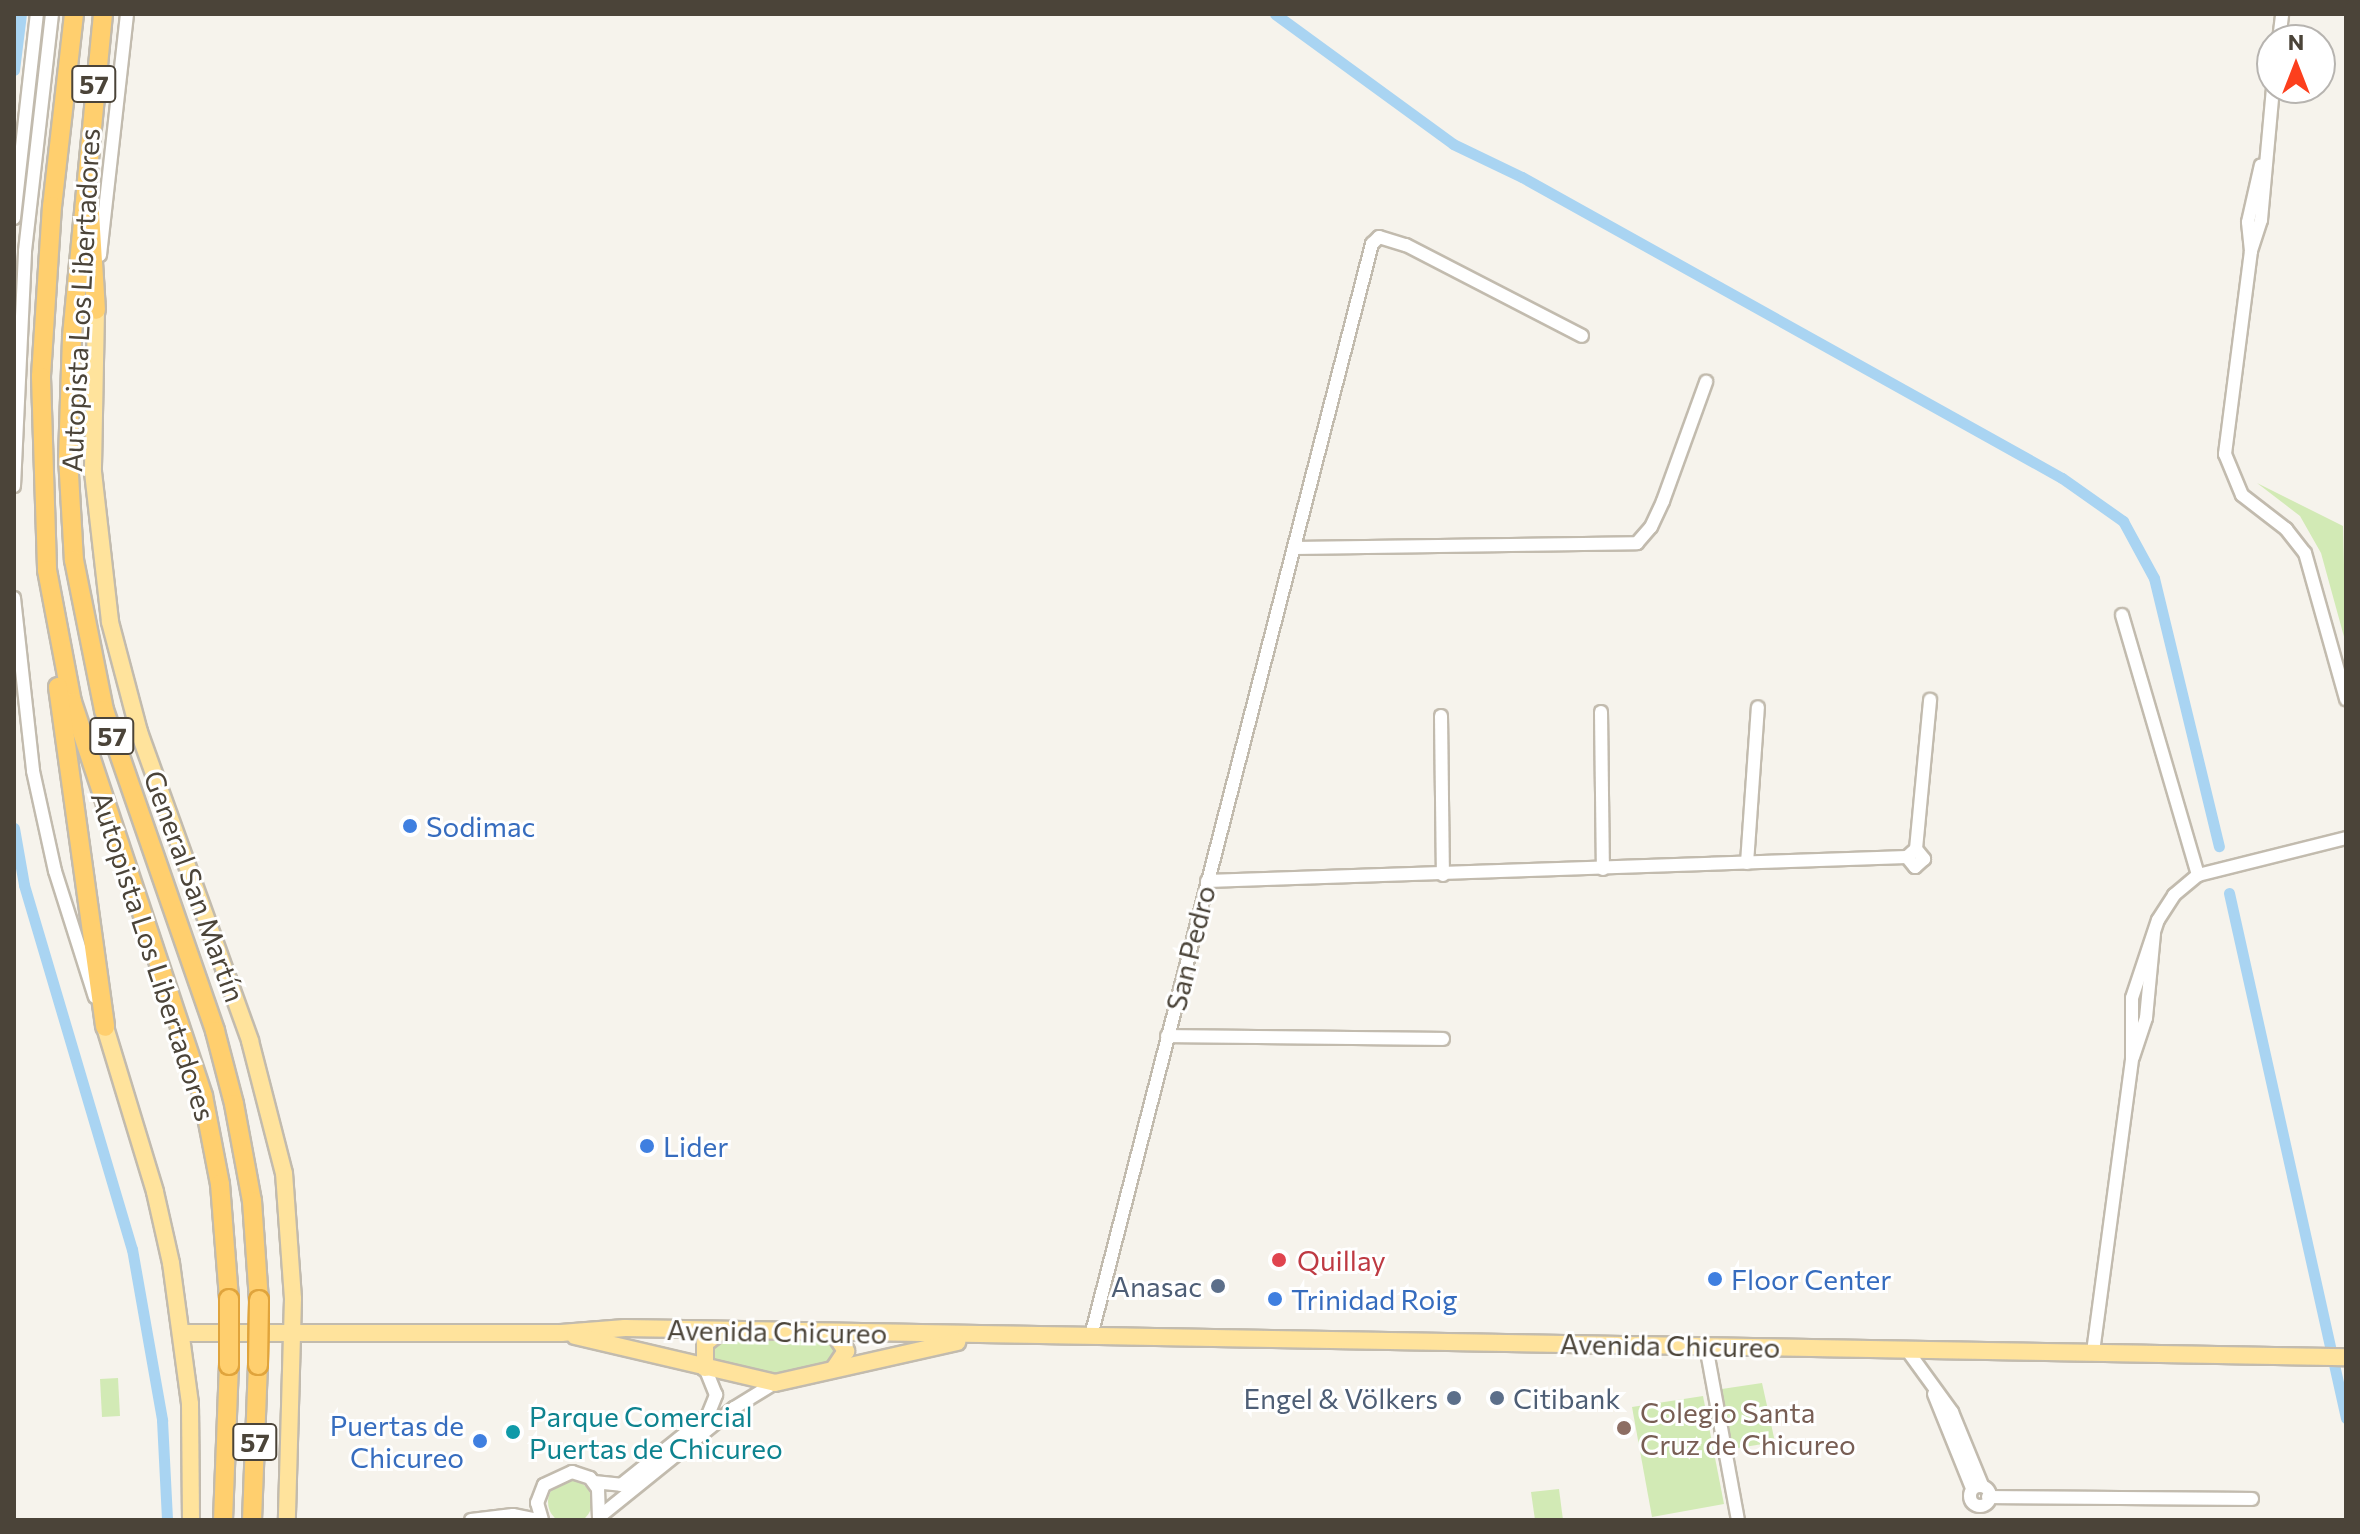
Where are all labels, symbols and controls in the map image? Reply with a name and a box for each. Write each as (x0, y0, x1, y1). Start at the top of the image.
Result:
north arrow (2256, 24, 2336, 104)
text: N (2288, 28, 2304, 55)
road number: 57 (70, 62, 118, 106)
street label: Autopista Los Libertadores (54, 127, 106, 473)
road number: 57 (88, 714, 136, 758)
street label: General San Martín (138, 766, 252, 1006)
street label: Autopista Los Libertadores (85, 787, 223, 1125)
place label: Sodimac (426, 809, 535, 843)
marker: Sodimac (401, 817, 419, 835)
street label: San Pedro (1158, 882, 1222, 1014)
place label: Lider (663, 1129, 728, 1163)
marker: Lider (638, 1137, 656, 1155)
place label: Quillay (1297, 1243, 1386, 1277)
marker: Quillay (1268, 1249, 1290, 1271)
place label: Floor Center (1731, 1262, 1891, 1296)
place label: Anasac (1111, 1269, 1202, 1303)
marker: Floor Center (1706, 1270, 1724, 1288)
marker: Anasac (1209, 1277, 1227, 1295)
place label: Trinidad Roig (1291, 1282, 1458, 1316)
marker: Trinidad Roig (1266, 1290, 1284, 1308)
street label: Avenida Chicureo (667, 1312, 887, 1350)
street label: Avenida Chicureo (1560, 1326, 1780, 1364)
place label: Engel & Völkers (1243, 1381, 1438, 1415)
place label: Citibank (1513, 1381, 1620, 1415)
marker: Engel & Völkers (1445, 1389, 1463, 1407)
marker: Citibank (1488, 1389, 1506, 1407)
place label: Colegio Santa Cruz de Chicureo (1640, 1395, 1856, 1461)
place label: Parque Comercial Puertas de Chicureo (529, 1399, 783, 1465)
place label: Puertas de Chicureo (330, 1408, 464, 1474)
marker: Colegio Santa Cruz de Chicureo (1615, 1419, 1633, 1437)
road number: 57 (231, 1420, 279, 1464)
marker: Parque Comercial Puertas de Chicureo (504, 1423, 522, 1441)
marker: Puertas de Chicureo (471, 1432, 489, 1450)

